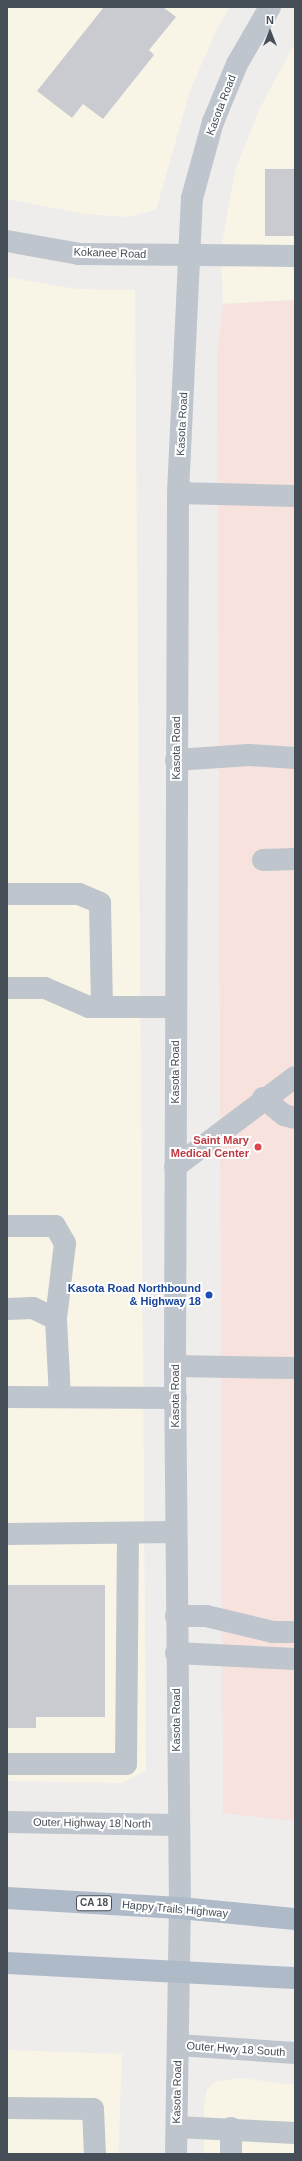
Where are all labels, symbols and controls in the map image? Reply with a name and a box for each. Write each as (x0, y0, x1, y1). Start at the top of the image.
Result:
north arrow (250, 12, 290, 52)
text: N (266, 14, 274, 26)
street label: Kasota Road (203, 73, 239, 137)
street label: Kokanee Road (73, 245, 147, 261)
street label: Kasota Road (174, 392, 190, 456)
street label: Kasota Road (169, 716, 183, 780)
street label: Kasota Road (168, 1040, 182, 1104)
place label: Saint Mary Medical Center (171, 1134, 249, 1160)
marker: Saint Mary Medical Center (252, 1141, 264, 1153)
place label: Kasota Road Northbound & Highway 18 (68, 1282, 201, 1308)
marker: Kasota Road Northbound & Highway 18 (204, 1290, 214, 1300)
street label: Kasota Road (168, 1364, 182, 1428)
street label: Kasota Road (169, 1688, 183, 1752)
street label: Outer Highway 18 North (33, 1815, 151, 1831)
road number: CA 18 (75, 1895, 113, 1911)
street label: Happy Trails Highway (121, 1898, 229, 1920)
street label: Outer Hwy 18 South (186, 2039, 286, 2059)
street label: Kasota Road (170, 2060, 184, 2124)

